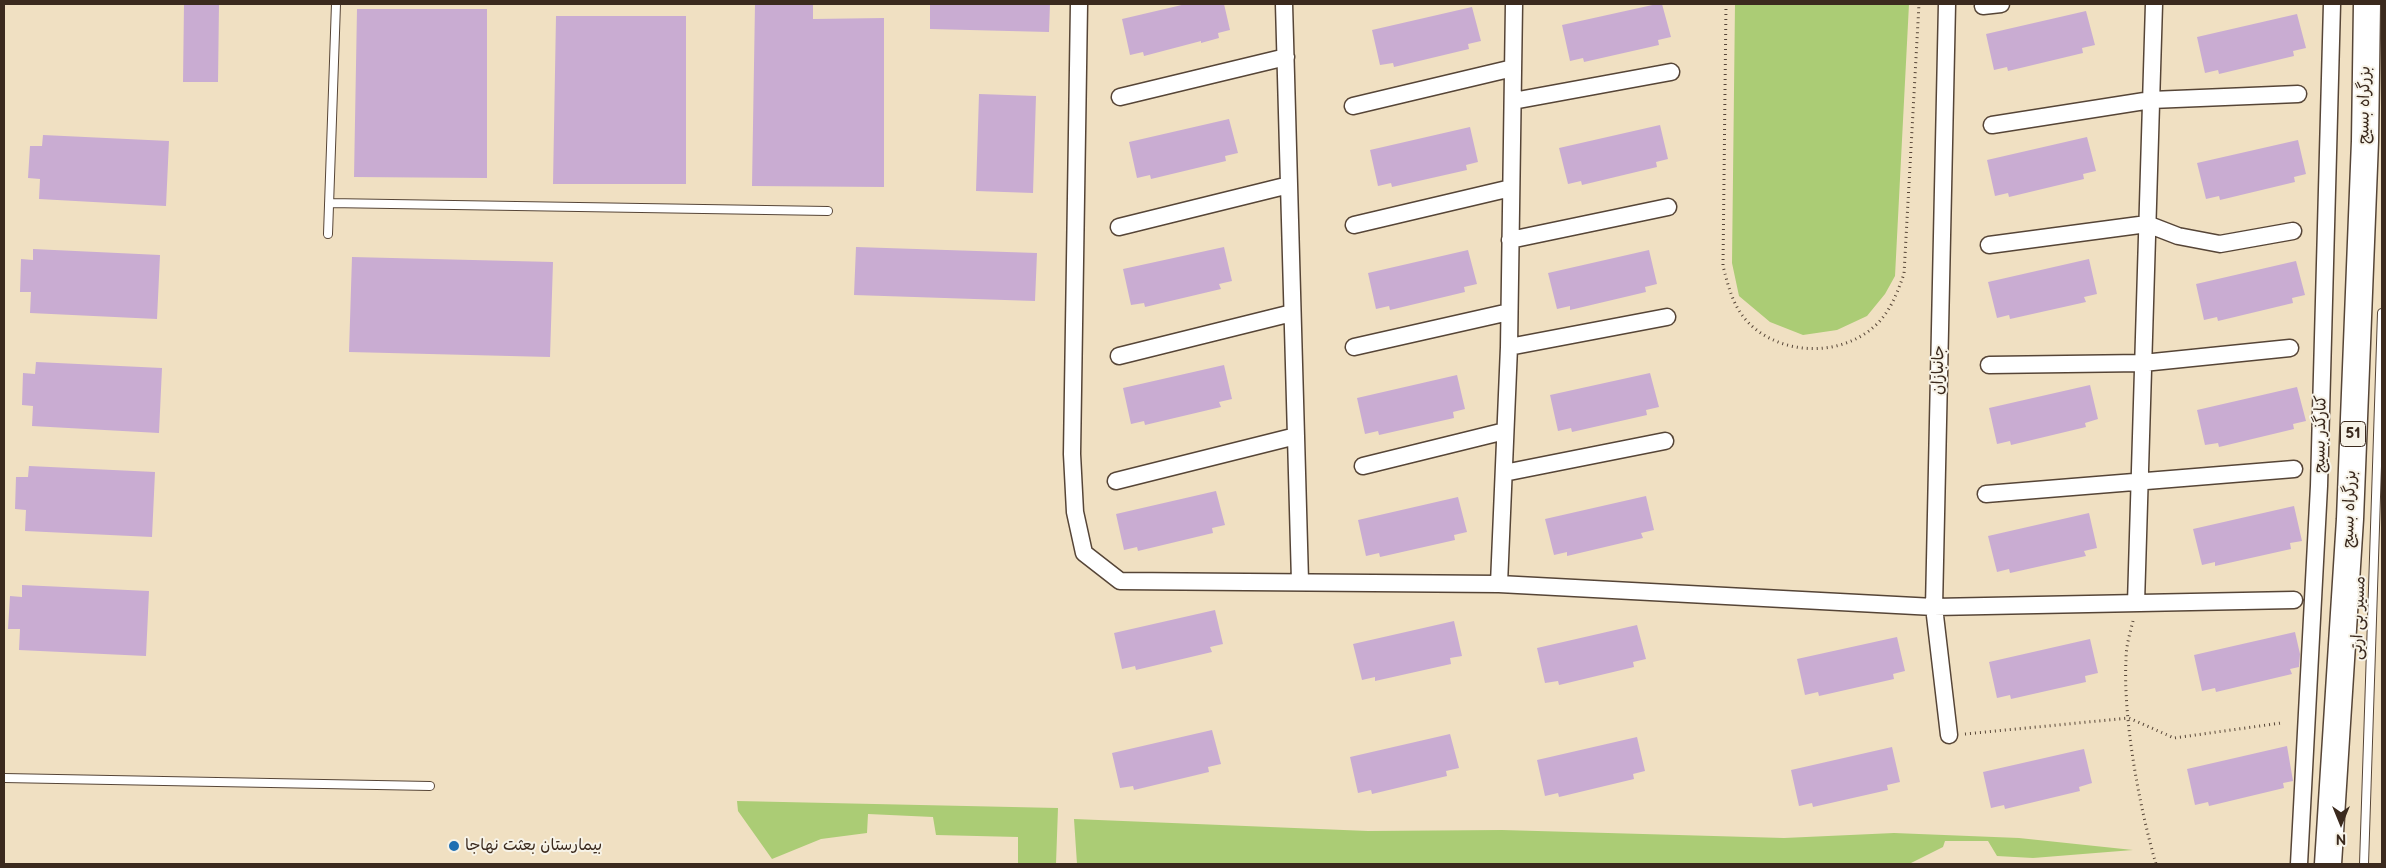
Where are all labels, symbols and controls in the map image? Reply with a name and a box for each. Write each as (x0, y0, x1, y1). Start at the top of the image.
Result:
street label: بزرگراه بسیج (2355, 66, 2375, 144)
street label: جانبازان (1929, 345, 1949, 395)
street label: کنارگذر بسیج (2311, 395, 2331, 473)
road number: 51 (2340, 422, 2366, 446)
street label: بزرگراه بسیج (2339, 470, 2361, 548)
street label: مسیر بی ارتی (2348, 576, 2370, 660)
north arrow (2316, 798, 2366, 848)
text: N (2336, 830, 2346, 847)
place label: بیمارستان بعثت نهاجا (465, 836, 602, 856)
marker: بیمارستان بعثت نهاجا (447, 839, 461, 853)

